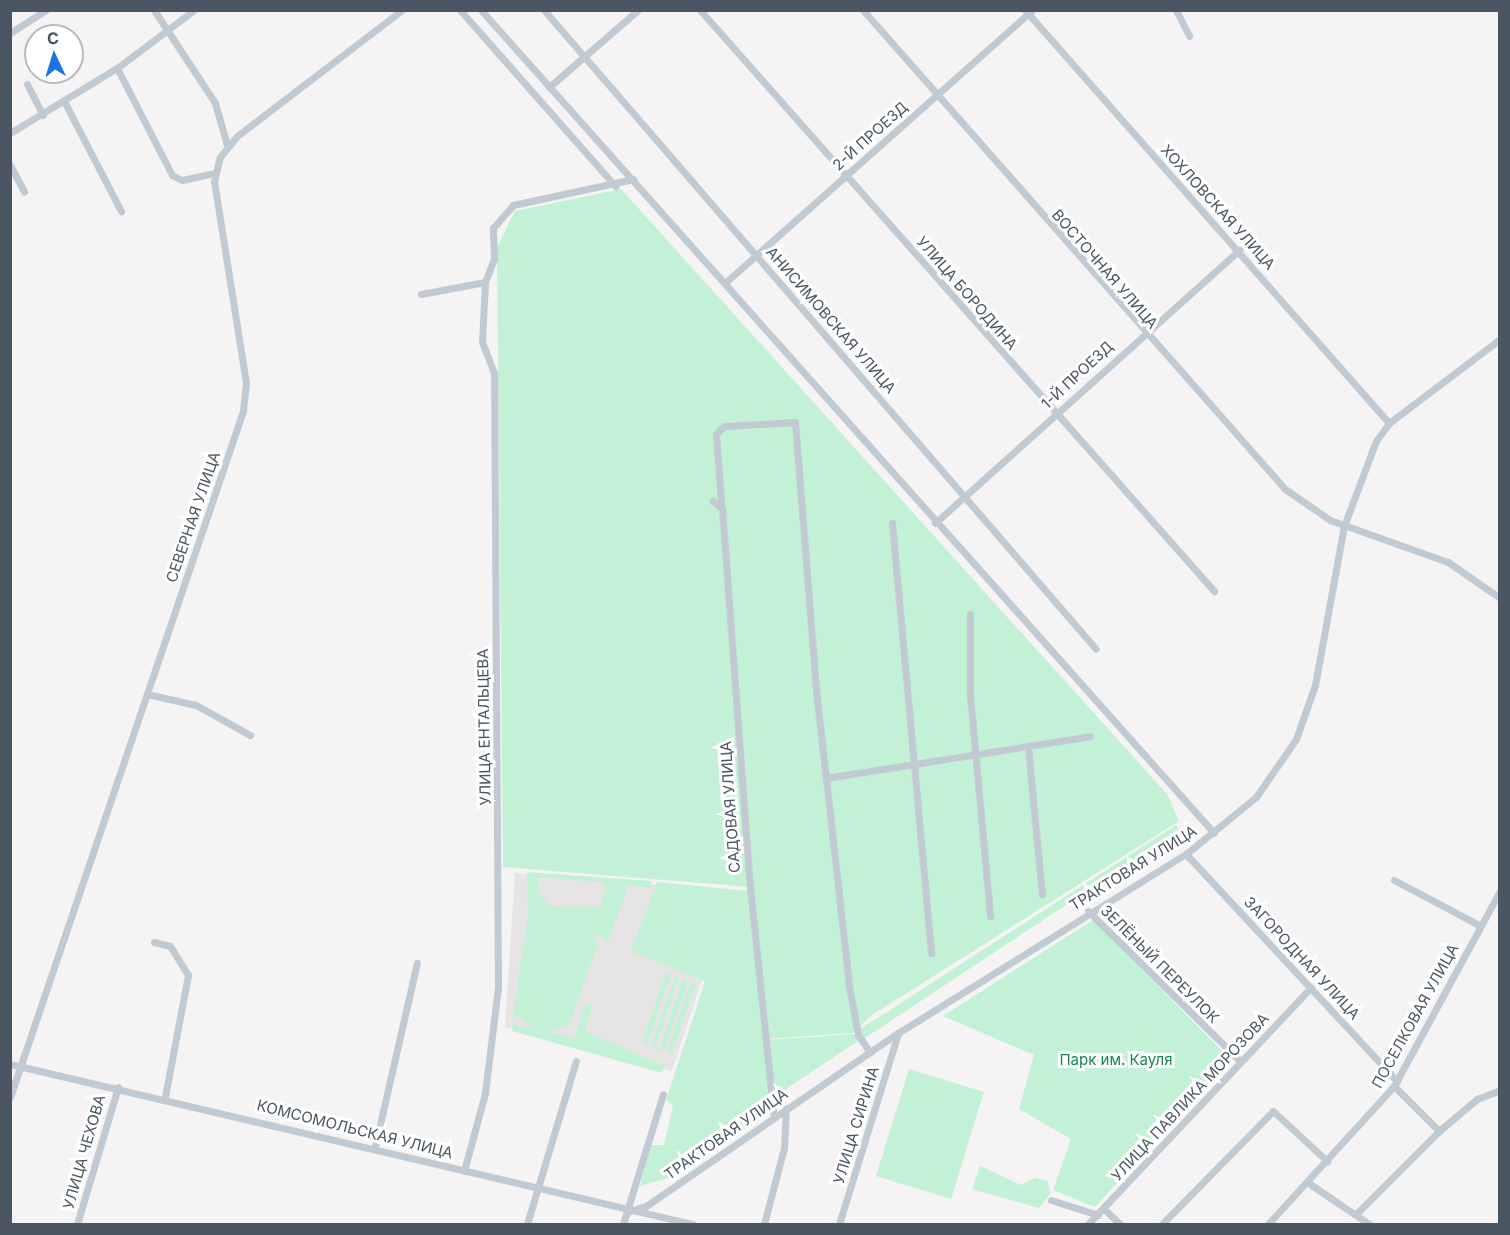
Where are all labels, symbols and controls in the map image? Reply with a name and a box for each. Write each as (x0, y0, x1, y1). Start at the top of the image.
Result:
north arrow (24, 24, 84, 84)
text: С (46, 28, 59, 48)
street label: 2-Й ПРОЕЗД (829, 98, 911, 174)
street label: ХОХЛОВСКАЯ УЛИЦА (1157, 141, 1279, 273)
street label: ВОСТОЧНАЯ УЛИЦА (1048, 206, 1162, 332)
street label: УЛИЦА БОРОДИНА (913, 233, 1021, 353)
street label: АНИСИМОВСКАЯ УЛИЦА (762, 243, 900, 397)
street label: 1-Й ПРОЕЗД (1037, 337, 1117, 413)
street label: СЕВЕРНАЯ УЛИЦА (162, 449, 224, 585)
street label: УЛИЦА ЕНТАЛЬЦЕВА (474, 648, 494, 806)
street label: САДОВАЯ УЛИЦА (716, 741, 744, 873)
street label: ТРАКТОВАЯ УЛИЦА (1066, 822, 1200, 914)
street label: ЗАГОРОДНАЯ УЛИЦА (1240, 893, 1364, 1023)
street label: ЗЕЛЁНЫЙ ПЕРЕУЛОК (1097, 901, 1223, 1027)
street label: ПОСЕЛКОВАЯ УЛИЦА (1368, 941, 1462, 1091)
street label: УЛИЦА ПАВЛИКА МОРОЗОВА (1107, 1009, 1273, 1185)
park label: Парк им. Кауля (1059, 1051, 1173, 1069)
street label: УЛИЦА СИРИНА (830, 1064, 882, 1186)
street label: ТРАКТОВАЯ УЛИЦА (661, 1085, 791, 1183)
street label: УЛИЦА ЧЕХОВА (59, 1093, 109, 1211)
street label: КОМСОМОЛЬСКАЯ УЛИЦА (255, 1096, 455, 1162)

